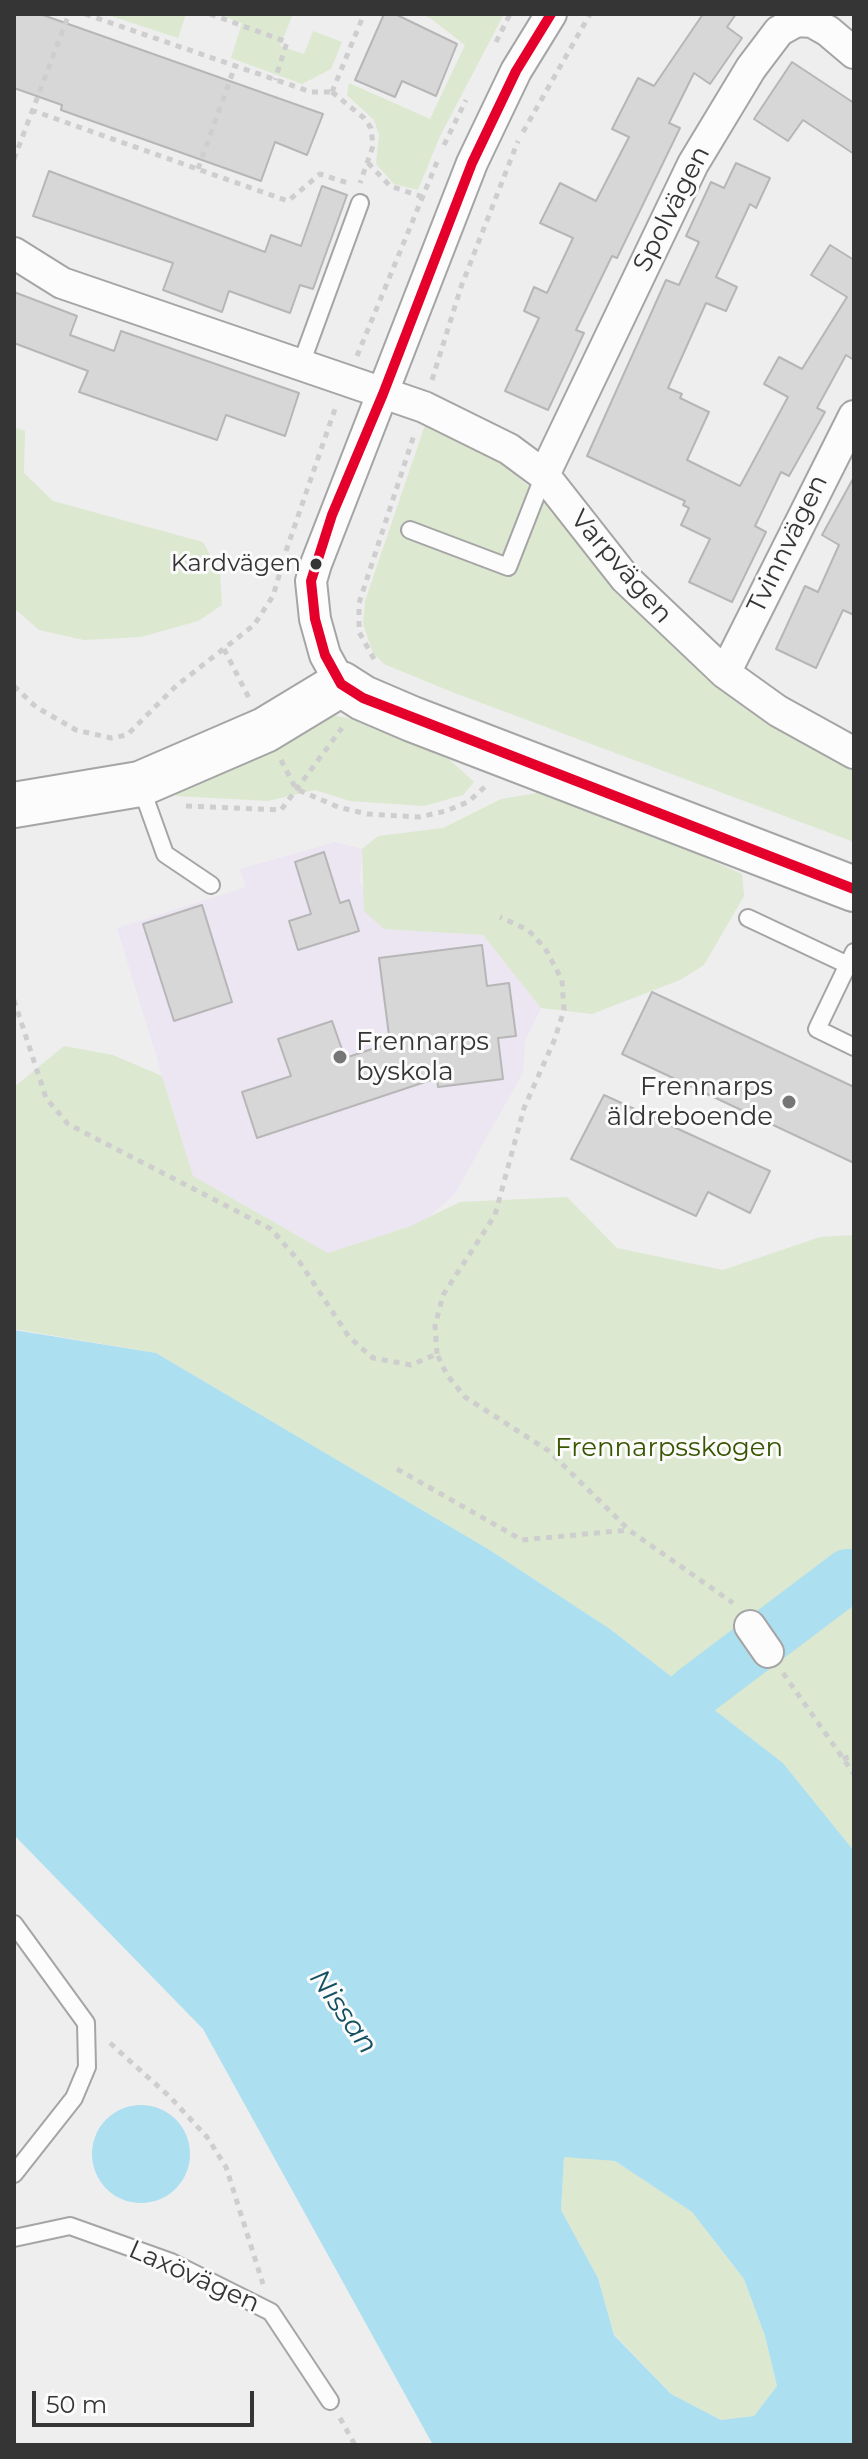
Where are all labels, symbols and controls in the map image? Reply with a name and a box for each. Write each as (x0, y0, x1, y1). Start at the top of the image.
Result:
street label: Spolvägen (627, 141, 717, 277)
street label: Tvinnvägen (741, 470, 835, 618)
street label: Varpvägen (563, 504, 679, 630)
place label: Kardvägen (171, 550, 301, 578)
marker: Kardvägen (308, 556, 324, 572)
place label: Frennarps byskola (356, 1026, 489, 1088)
marker: Frennarps byskola (331, 1048, 349, 1066)
place label: Frennarps äldreboende (607, 1071, 773, 1132)
marker: Frennarps äldreboende (780, 1093, 798, 1111)
park label: Frennarpsskogen (555, 1432, 783, 1464)
water label: Nissan (302, 1963, 384, 2061)
street label: Laxövägen (124, 2234, 264, 2320)
scale bar (36, 2375, 258, 2425)
text: 50 m (46, 2390, 107, 2419)

